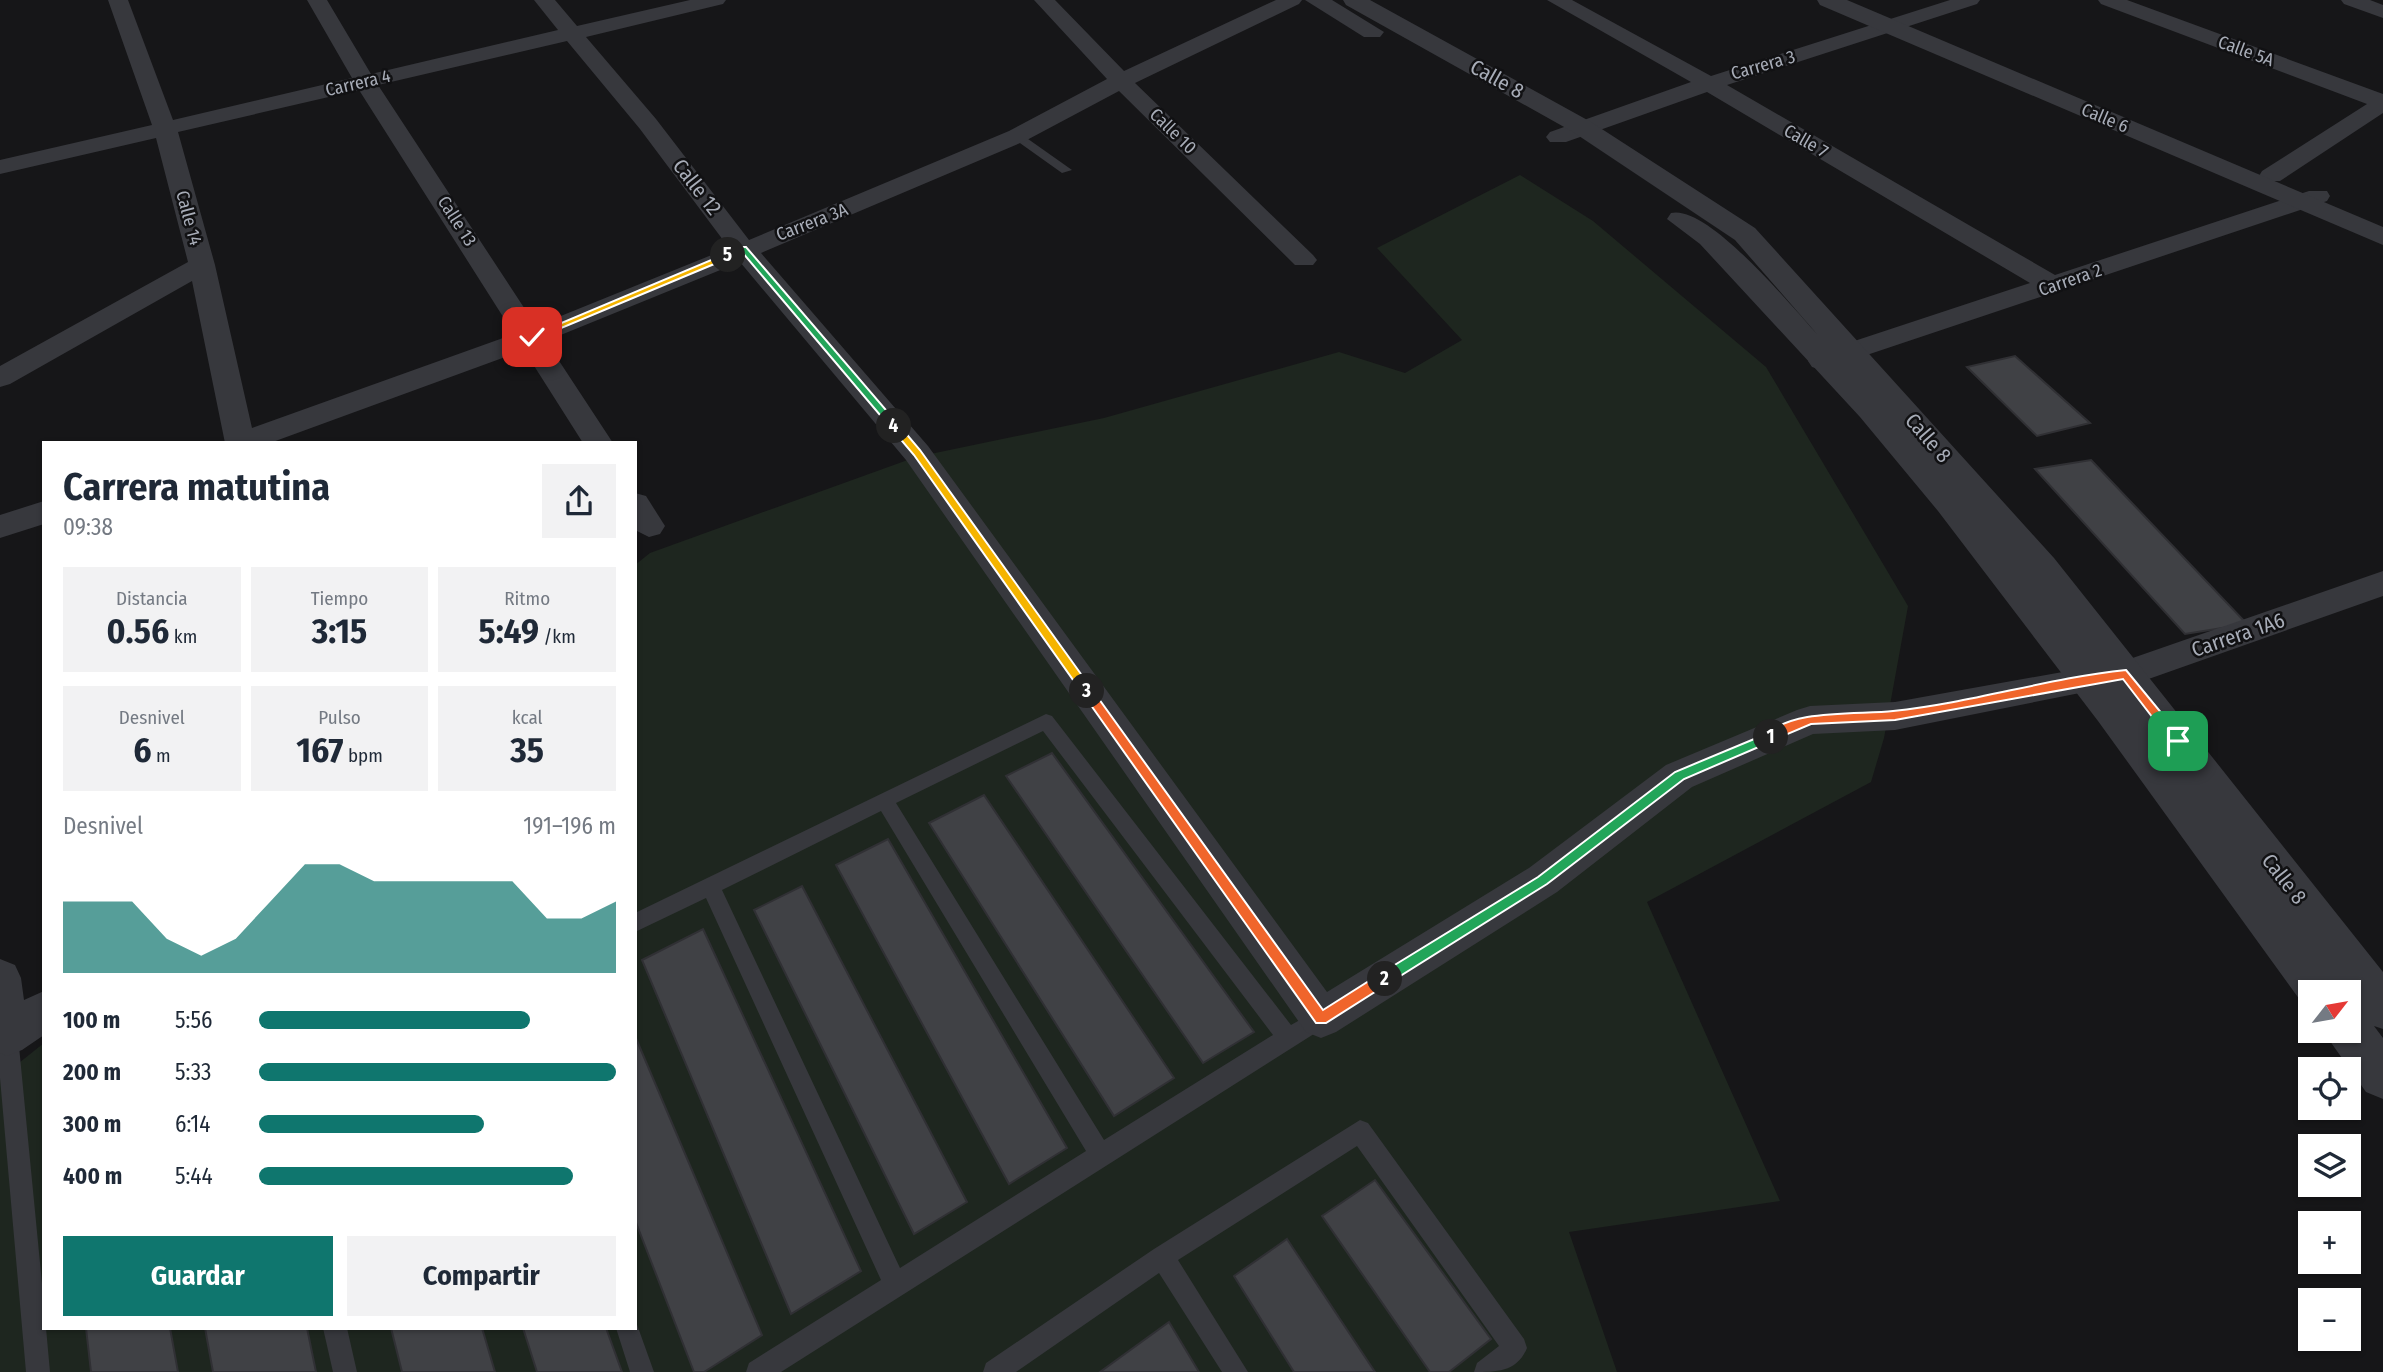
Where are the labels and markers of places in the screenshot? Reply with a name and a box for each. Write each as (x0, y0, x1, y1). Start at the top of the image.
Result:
pin: 5 (710, 238, 746, 272)
pin (502, 307, 562, 367)
pin: 4 (876, 408, 912, 444)
pin: 3 (1070, 674, 1104, 708)
pin (2148, 711, 2208, 771)
pin: 1 (1754, 720, 1788, 754)
pin: 2 (1368, 962, 1402, 996)

